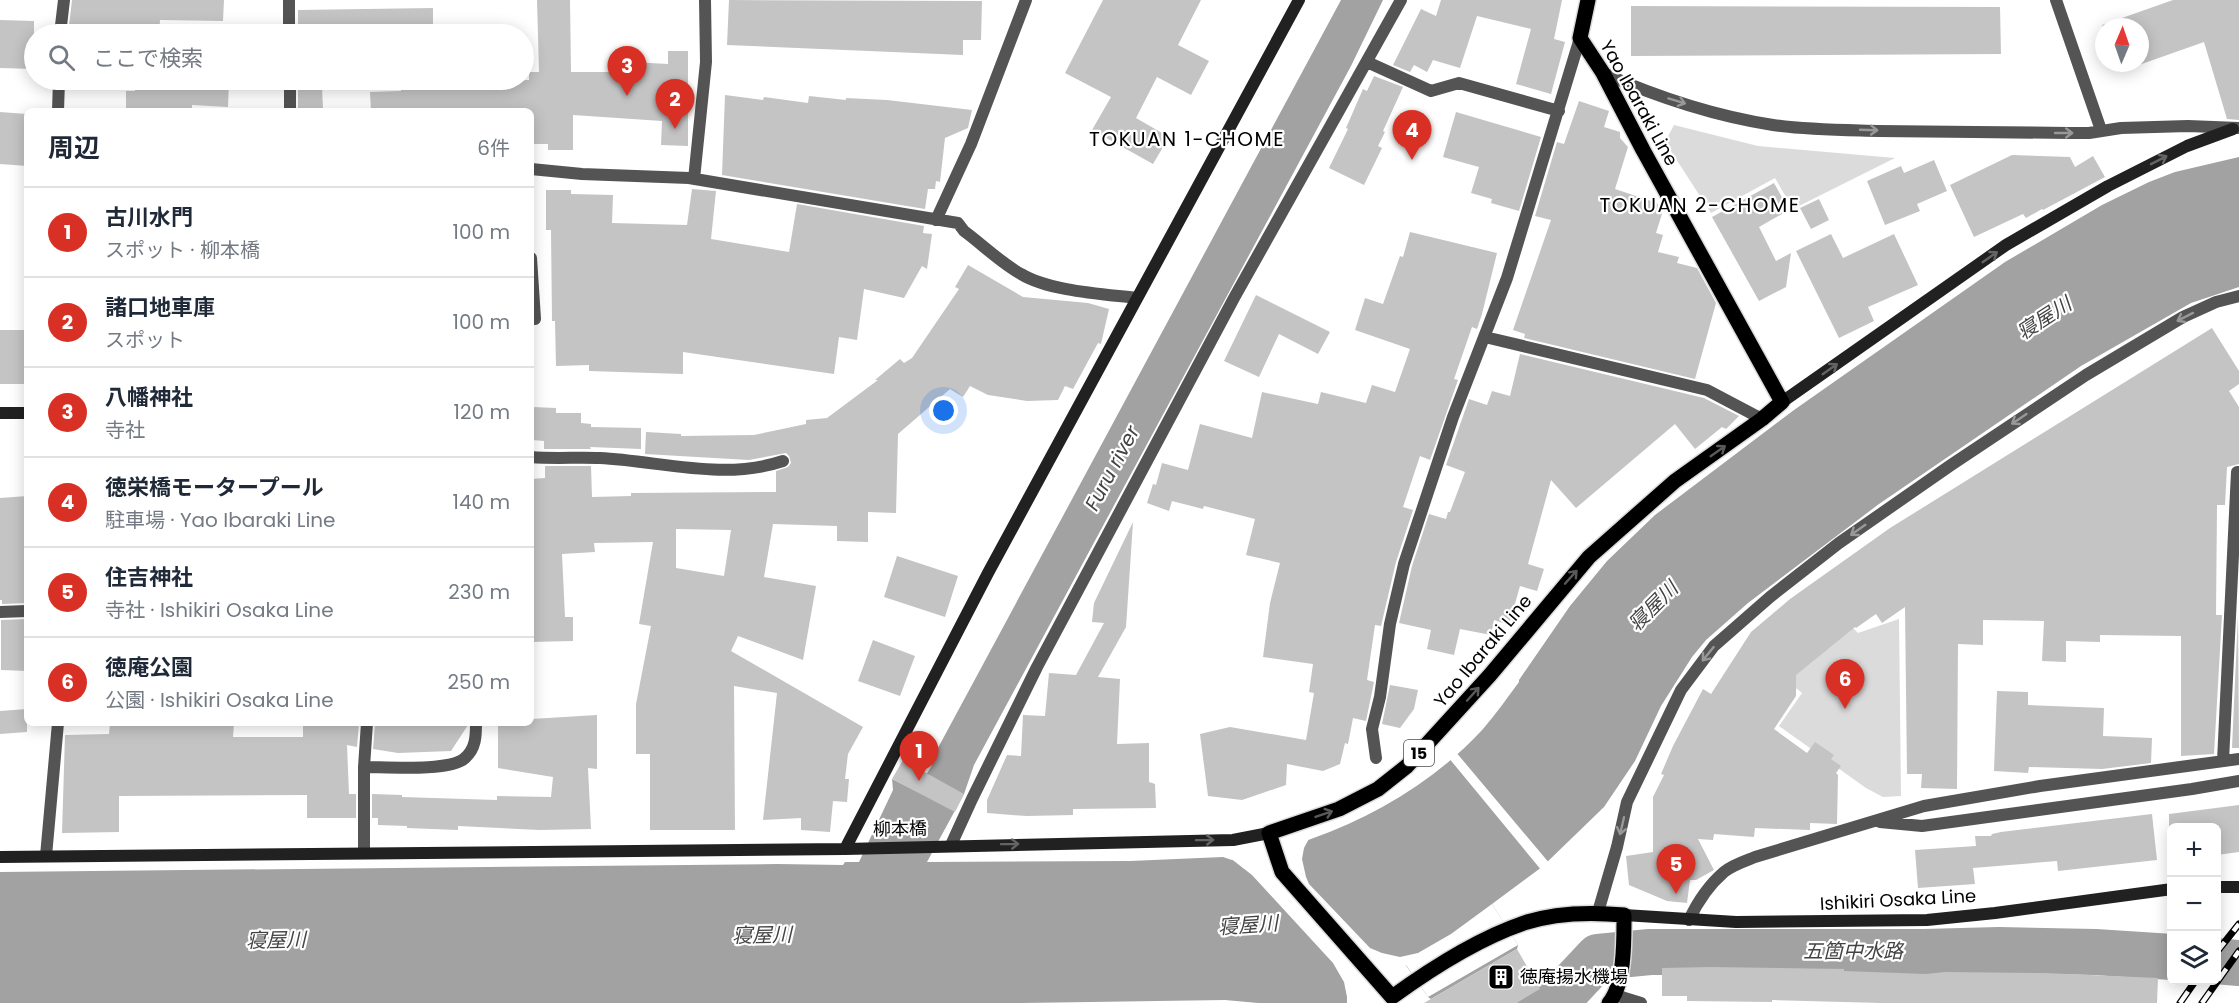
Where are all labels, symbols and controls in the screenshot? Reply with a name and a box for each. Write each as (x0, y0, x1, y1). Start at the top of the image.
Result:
north arrow (2095, 18, 2149, 72)
search box (24, 24, 534, 90)
street label: Yao Ibaraki Line (1595, 35, 1684, 170)
icon: search (45, 41, 78, 74)
text: ここで検索 (93, 43, 203, 74)
pin: 3 (608, 46, 646, 96)
pin: 2 (656, 80, 694, 129)
one-way arrow (1667, 96, 1686, 107)
pin: 4 (1392, 110, 1432, 160)
district label: TOKUAN 1-CHOME (1089, 125, 1285, 153)
one-way arrow (1859, 125, 1879, 136)
one-way arrow (2054, 127, 2074, 139)
text: 周辺 (48, 130, 100, 166)
text: 6件 (477, 134, 510, 162)
one-way arrow (2150, 154, 2168, 166)
district label: TOKUAN 2-CHOME (1600, 191, 1800, 219)
text: 古川水門 (105, 202, 193, 233)
text: 1 (64, 218, 71, 246)
text: 100 m (453, 218, 510, 246)
text: スポット · 柳本橋 (105, 236, 260, 264)
one-way arrow (1981, 251, 1997, 263)
water label: 寝屋川 (2011, 289, 2078, 346)
text: 諸口地車庫 (105, 292, 215, 323)
text: 2 (62, 308, 73, 336)
text: 100 m (453, 308, 510, 336)
one-way arrow (2176, 311, 2194, 323)
text: スポット (105, 326, 185, 354)
one-way arrow (1822, 363, 1838, 375)
text: 八幡神社 (105, 382, 193, 413)
your location (929, 396, 958, 425)
text: 3 (61, 398, 74, 426)
text: 120 m (454, 398, 510, 426)
one-way arrow (2011, 414, 2028, 426)
text: 寺社 (105, 416, 145, 444)
water label: Furu river (1078, 420, 1146, 515)
one-way arrow (1709, 445, 1726, 457)
text: 徳栄橋モータープール (105, 472, 324, 503)
text: 4 (61, 488, 74, 516)
text: 140 m (453, 488, 510, 516)
text: 駐車場 · Yao Ibaraki Line (105, 506, 336, 534)
one-way arrow (1851, 524, 1867, 536)
text: 住吉神社 (105, 562, 193, 593)
one-way arrow (1564, 570, 1578, 585)
water label: 寝屋川 (1622, 573, 1686, 637)
text: 5 (61, 578, 74, 606)
text: 230 m (448, 578, 510, 606)
street label: Yao Ibaraki Line (1428, 589, 1537, 712)
text: 寺社 · Ishikiri Osaka Line (105, 596, 334, 624)
one-way arrow (1702, 646, 1715, 662)
text: 徳庵公園 (105, 652, 193, 683)
pin: 6 (1826, 660, 1864, 709)
text: 6 (61, 668, 74, 696)
text: 250 m (447, 668, 510, 696)
text: 公園 · Ishikiri Osaka Line (105, 686, 334, 714)
one-way arrow (1466, 686, 1481, 701)
pin: 1 (900, 732, 938, 781)
road number: 15 (1404, 740, 1434, 766)
one-way arrow (1314, 808, 1333, 819)
street label: 柳本橋 (873, 816, 927, 841)
one-way arrow (1615, 816, 1627, 835)
map controls (2167, 823, 2221, 985)
button: + (2167, 823, 2221, 877)
one-way arrow (1194, 835, 1214, 846)
one-way arrow (999, 838, 1019, 850)
pin: 5 (1656, 844, 1696, 894)
button: − (2167, 877, 2221, 931)
street label: Ishikiri Osaka Line (1819, 883, 1977, 916)
water label: 寝屋川 (1217, 909, 1281, 941)
water label: 寝屋川 (732, 920, 794, 950)
water label: 寝屋川 (246, 925, 308, 955)
button: layers (2167, 931, 2221, 985)
water label: 五箇中水路 (1803, 937, 1905, 965)
building icon: 徳庵揚水機場 (1486, 962, 1516, 992)
place label: 徳庵揚水機場 (1520, 964, 1628, 989)

